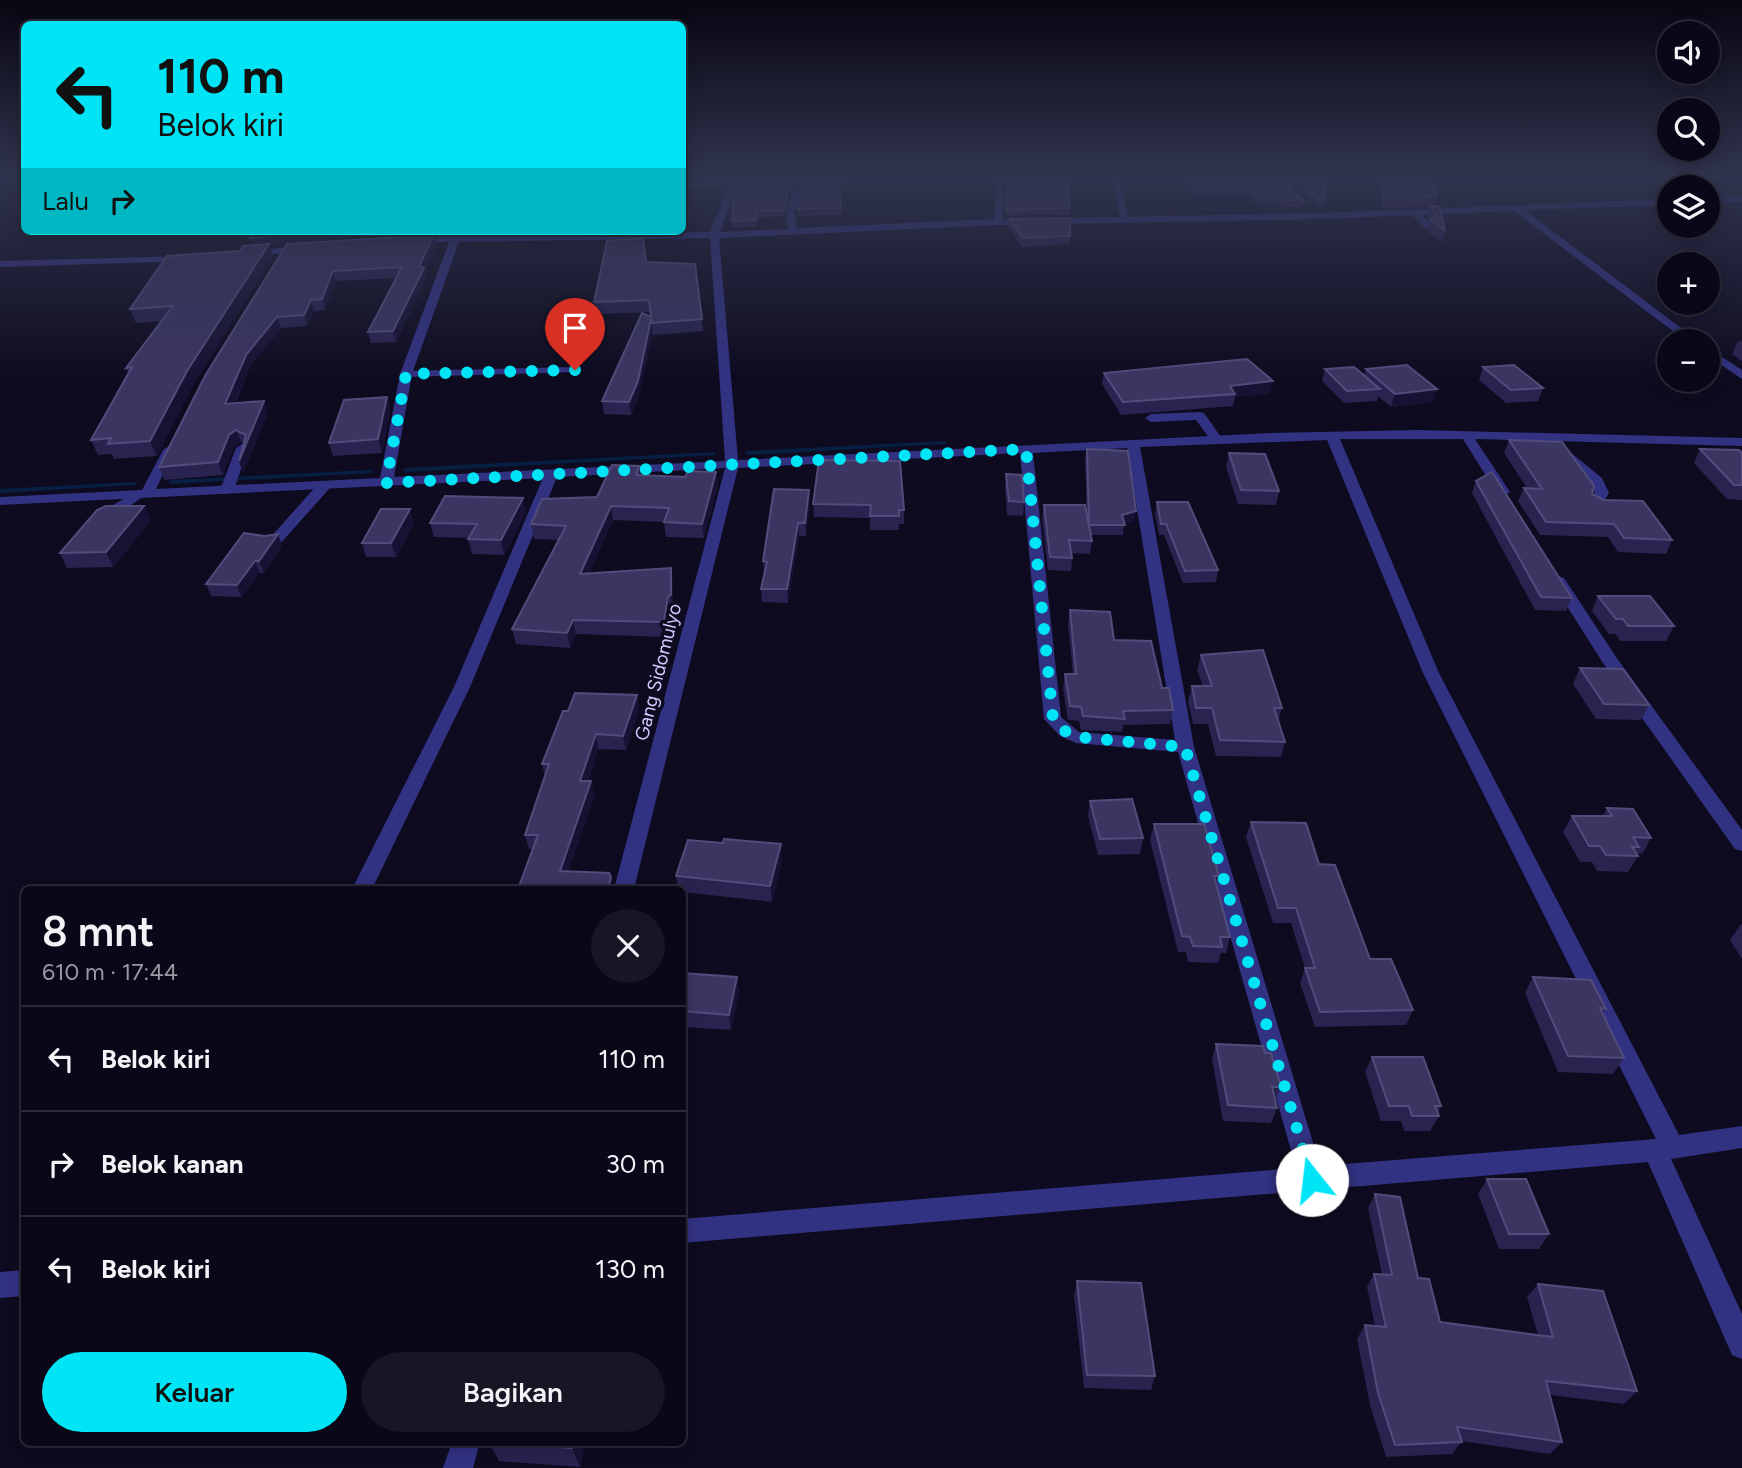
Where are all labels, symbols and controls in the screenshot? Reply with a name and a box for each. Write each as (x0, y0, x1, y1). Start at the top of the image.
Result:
map controls (1657, 21, 1720, 392)
button: sound (1657, 21, 1720, 84)
text: 110 m (157, 46, 285, 105)
icon: left (42, 49, 133, 140)
button: search (1657, 98, 1720, 161)
text: Belok kiri (157, 106, 284, 144)
button: layers (1657, 175, 1720, 238)
icon: right (103, 182, 141, 220)
text: Lalu (42, 185, 89, 217)
button: + (1657, 252, 1720, 315)
pin (545, 298, 605, 370)
icon: arrive (556, 309, 594, 347)
button: − (1657, 329, 1720, 392)
street label: Gang Sidomulyo (630, 601, 686, 743)
text: 8 mnt (42, 906, 154, 957)
button: close (591, 909, 665, 983)
text: 610 m · 17:44 (42, 958, 178, 986)
icon: left (42, 1040, 80, 1078)
text: Belok kiri (101, 1043, 210, 1075)
text: 110 m (598, 1043, 665, 1075)
position arrow (1275, 1143, 1349, 1217)
icon: right (42, 1145, 80, 1183)
text: Belok kanan (101, 1148, 244, 1180)
text: 30 m (606, 1148, 665, 1180)
icon: left (42, 1250, 80, 1288)
text: Belok kiri (101, 1253, 210, 1285)
text: 130 m (595, 1253, 665, 1285)
button: Keluar (42, 1352, 347, 1432)
button: Bagikan (361, 1352, 665, 1432)

